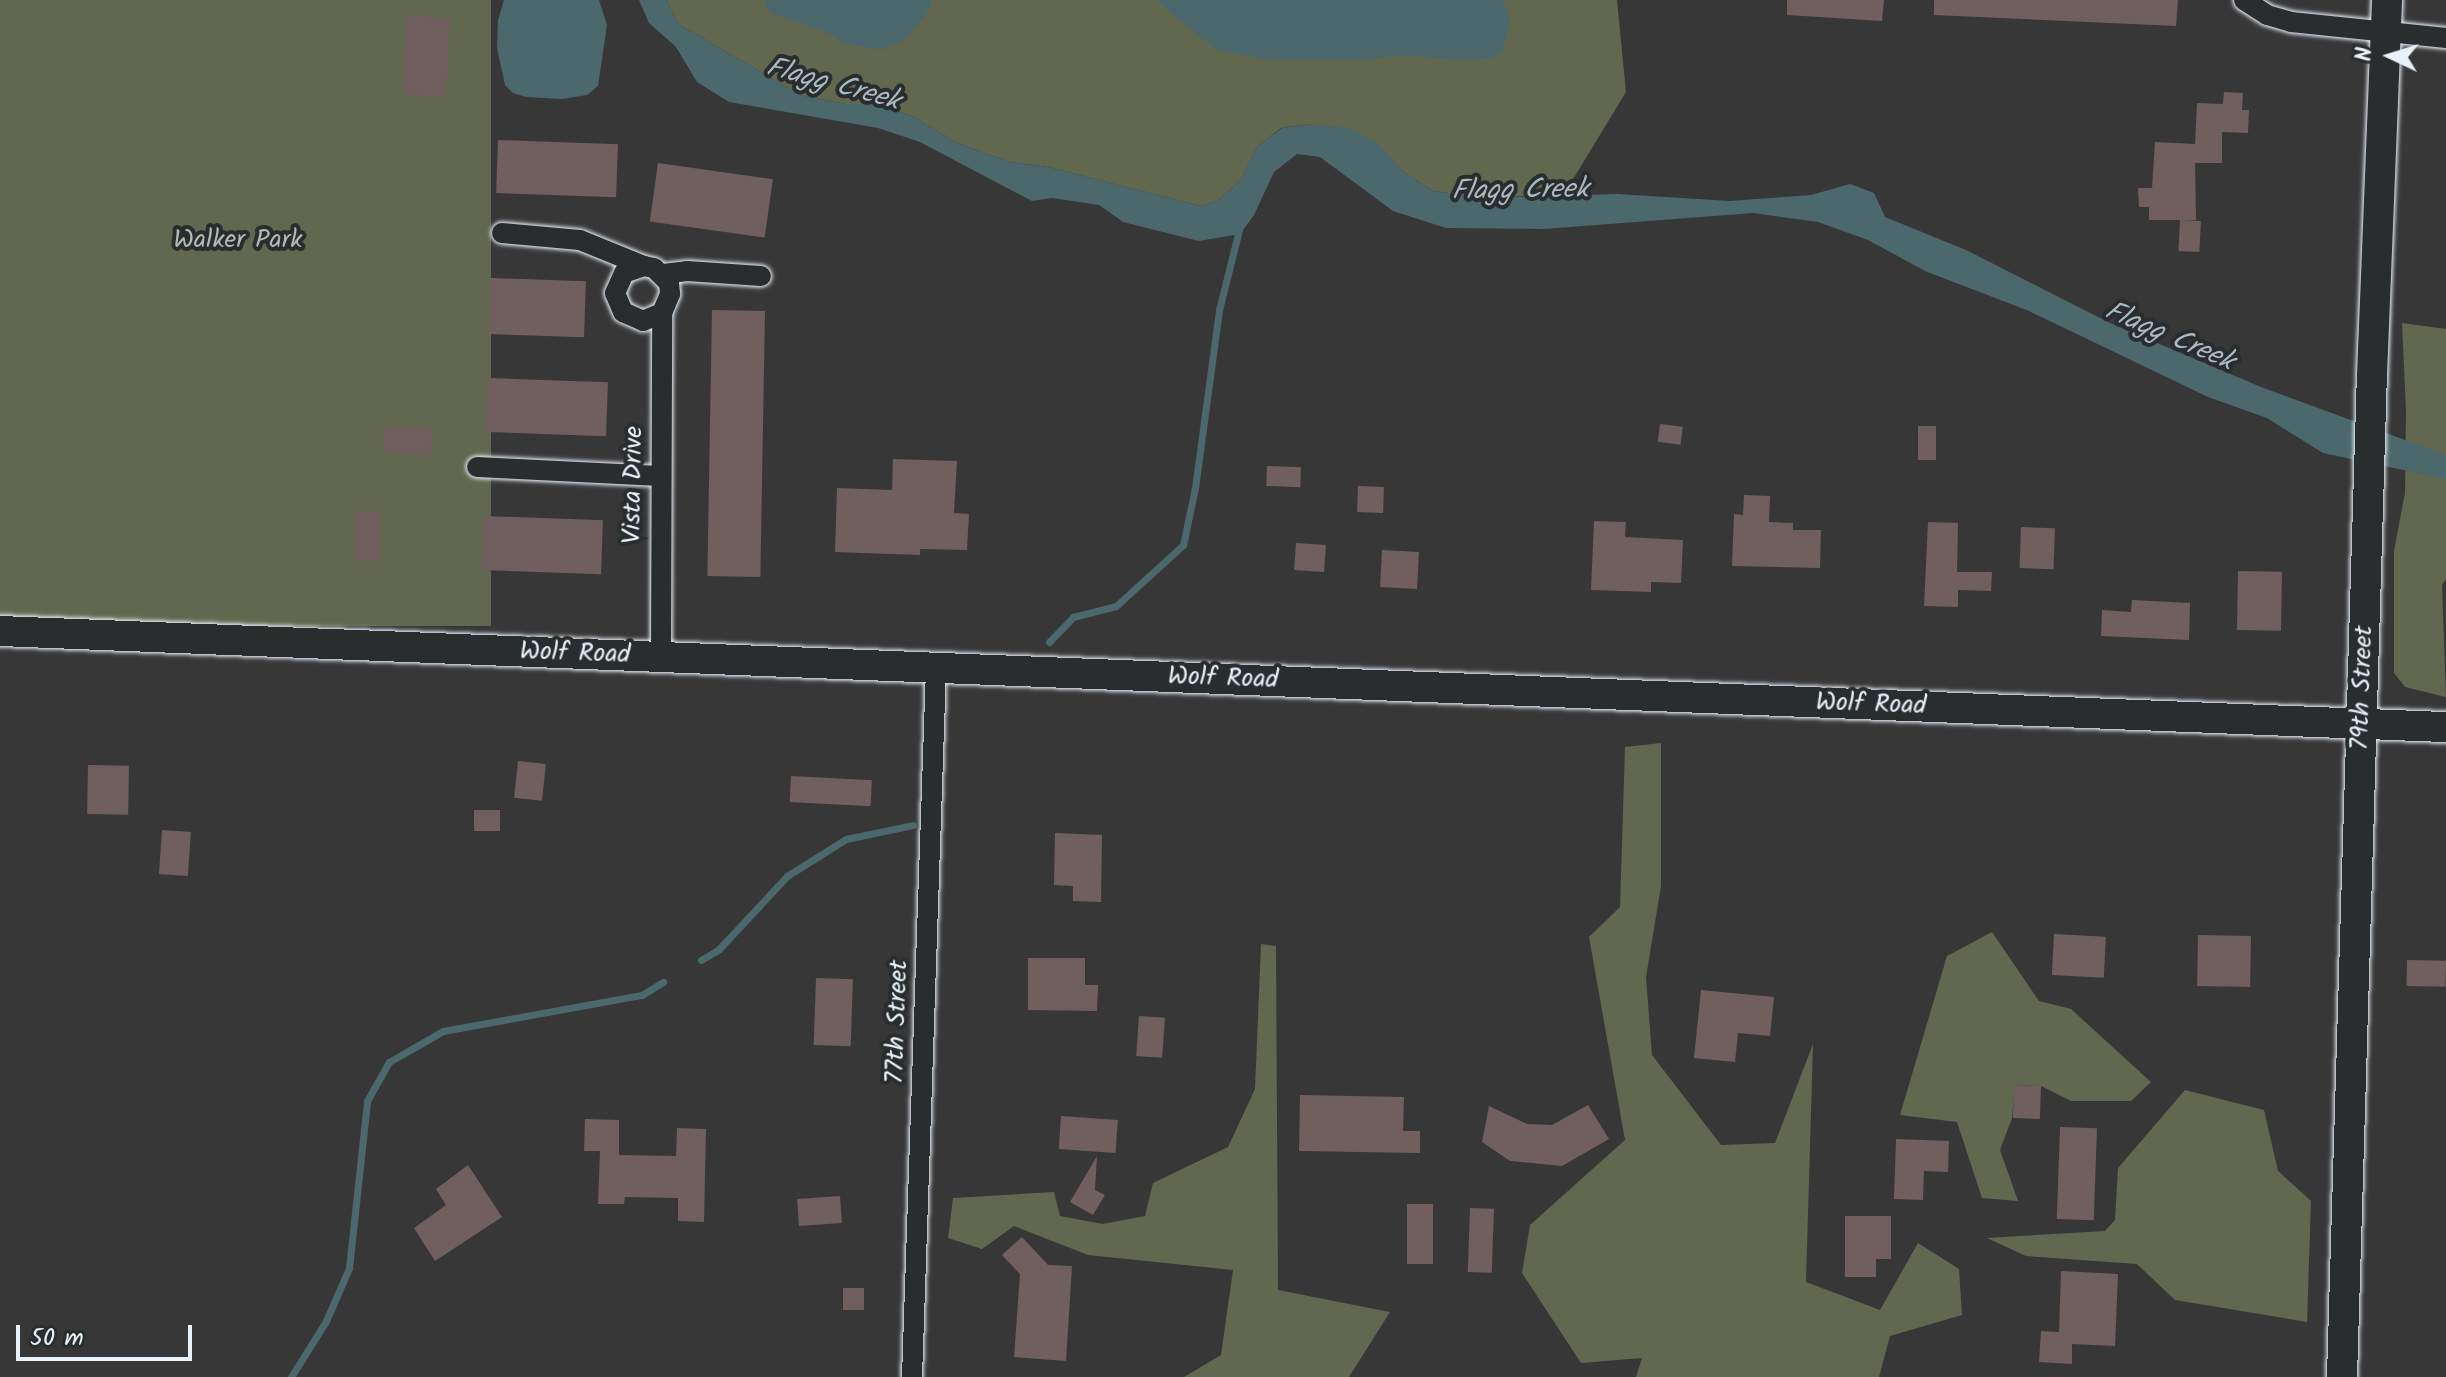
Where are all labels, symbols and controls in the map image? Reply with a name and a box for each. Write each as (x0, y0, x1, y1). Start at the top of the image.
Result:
north arrow (2350, 16, 2430, 96)
text: N (2348, 46, 2384, 62)
water label: Flagg Creek (763, 51, 903, 119)
water label: Flagg Creek (1451, 173, 1589, 209)
park label: Walker Park (174, 225, 302, 257)
water label: Flagg Creek (2099, 295, 2239, 379)
street label: Vista Drive (617, 426, 651, 544)
street label: 79th Street (2345, 625, 2381, 751)
street label: Wolf Road (519, 636, 631, 672)
street label: Wolf Road (1167, 661, 1279, 697)
street label: Wolf Road (1815, 687, 1927, 723)
street label: 77th Street (880, 959, 916, 1085)
scale bar (20, 1309, 196, 1359)
text: 50 m (30, 1319, 84, 1358)

